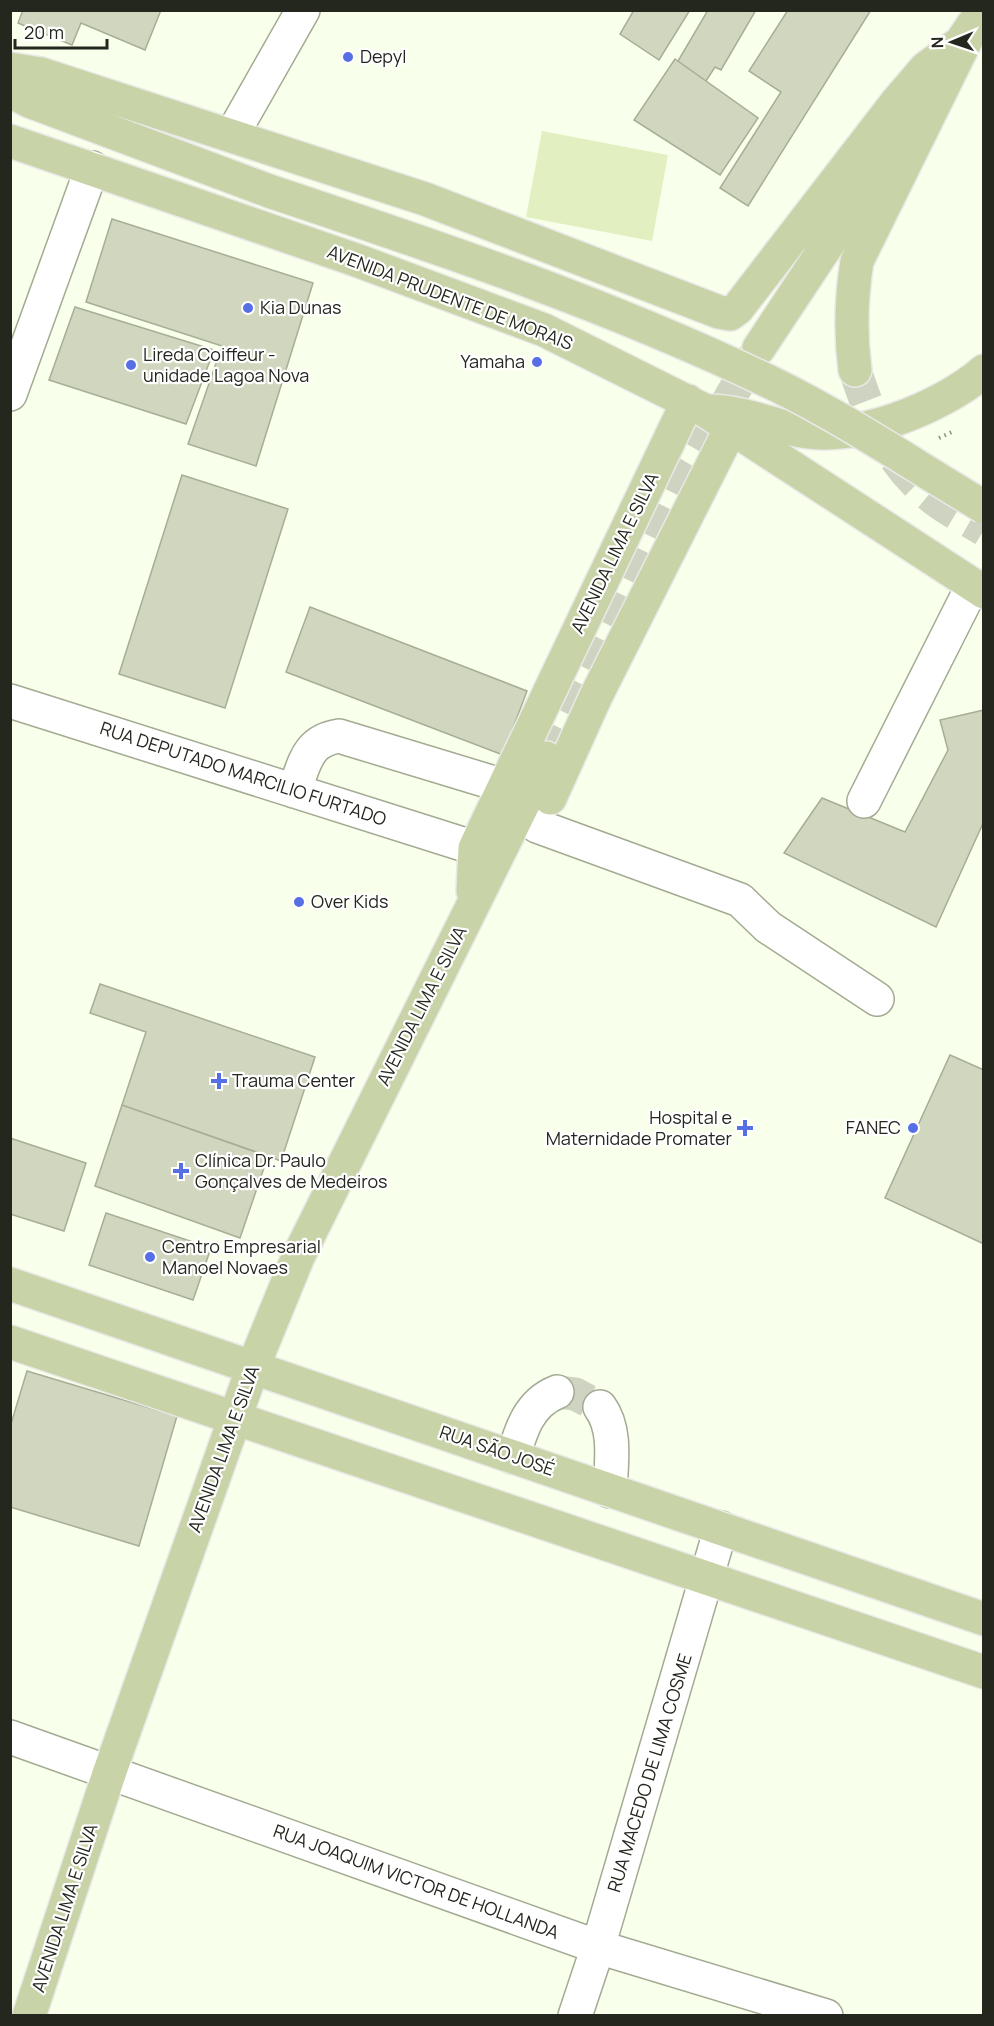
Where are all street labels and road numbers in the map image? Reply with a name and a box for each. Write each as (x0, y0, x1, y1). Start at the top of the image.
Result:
street label: AVENIDA PRUDENTE DE MORAIS (324, 239, 576, 355)
street label: AVENIDA LIMA E SILVA (565, 468, 664, 637)
street label: RUA DEPUTADO MARCILIO FURTADO (97, 715, 389, 831)
street label: AVENIDA LIMA E SILVA (370, 921, 472, 1089)
street label: AVENIDA LIMA E SILVA (182, 1361, 265, 1535)
street label: RUA SÃO JOSÉ (437, 1419, 558, 1481)
street label: RUA MACEDO DE LIMA COSME (601, 1650, 697, 1895)
street label: RUA JOAQUIM VICTOR DE HOLLANDA (270, 1818, 563, 1944)
street label: AVENIDA LIMA E SILVA (25, 1820, 103, 1995)

